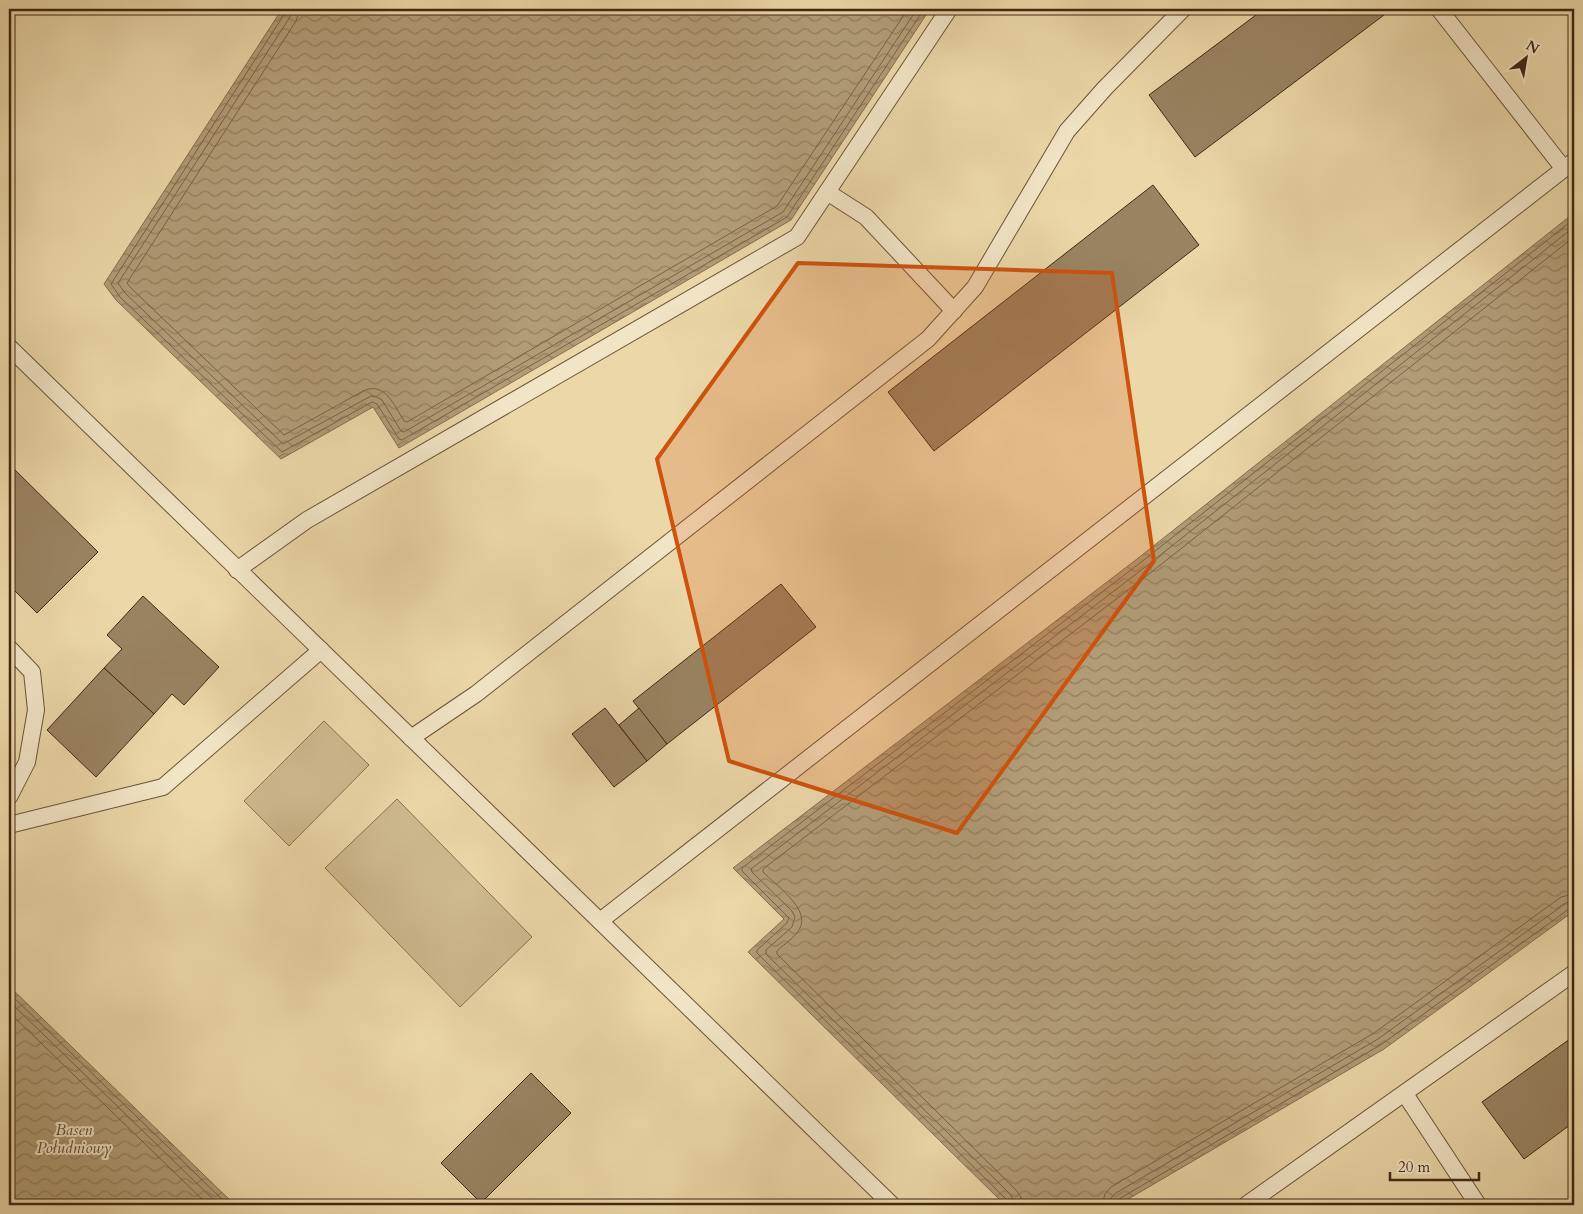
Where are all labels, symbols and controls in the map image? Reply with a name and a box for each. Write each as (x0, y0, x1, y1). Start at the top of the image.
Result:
north arrow (1500, 32, 1550, 82)
text: N (1522, 36, 1543, 59)
water label: Basen Południowy (37, 1119, 111, 1159)
scale bar (1390, 1149, 1479, 1181)
text: 20 m (1398, 1157, 1430, 1177)

